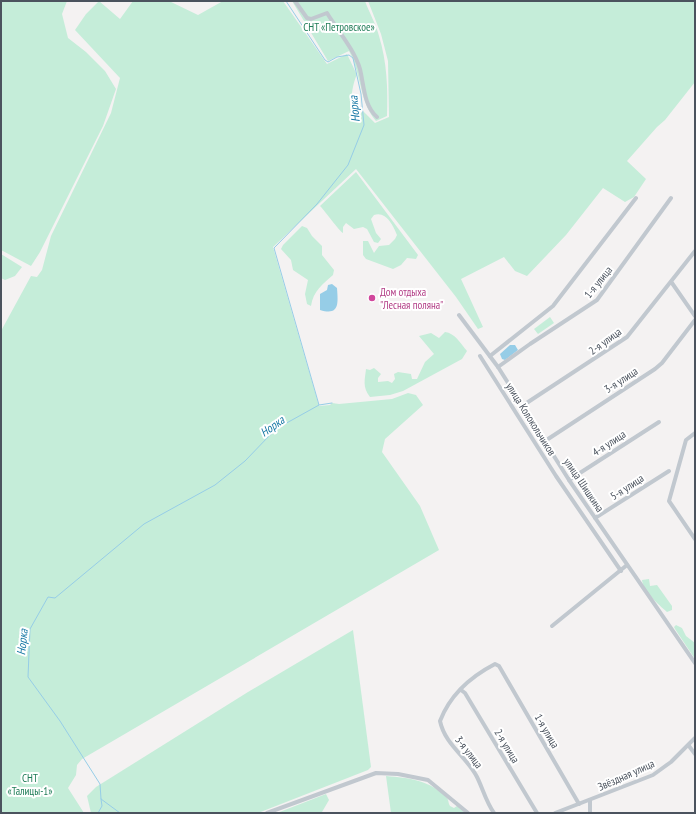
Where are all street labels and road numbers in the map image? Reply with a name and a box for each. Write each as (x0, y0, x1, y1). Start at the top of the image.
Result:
street label: 1-я улица (581, 263, 615, 301)
street label: 2-я улица (586, 324, 624, 358)
street label: 3-я улица (602, 364, 640, 396)
street label: улица Колокольчиков (503, 380, 559, 459)
street label: 4-я улица (590, 427, 628, 459)
street label: улица Шишкина (561, 455, 607, 515)
street label: 5-я улица (608, 471, 646, 503)
street label: 1-я улица (532, 711, 562, 751)
street label: 2-я улица (491, 726, 523, 766)
street label: 3-я улица (452, 733, 486, 771)
street label: Звёздная улица (595, 756, 657, 794)

